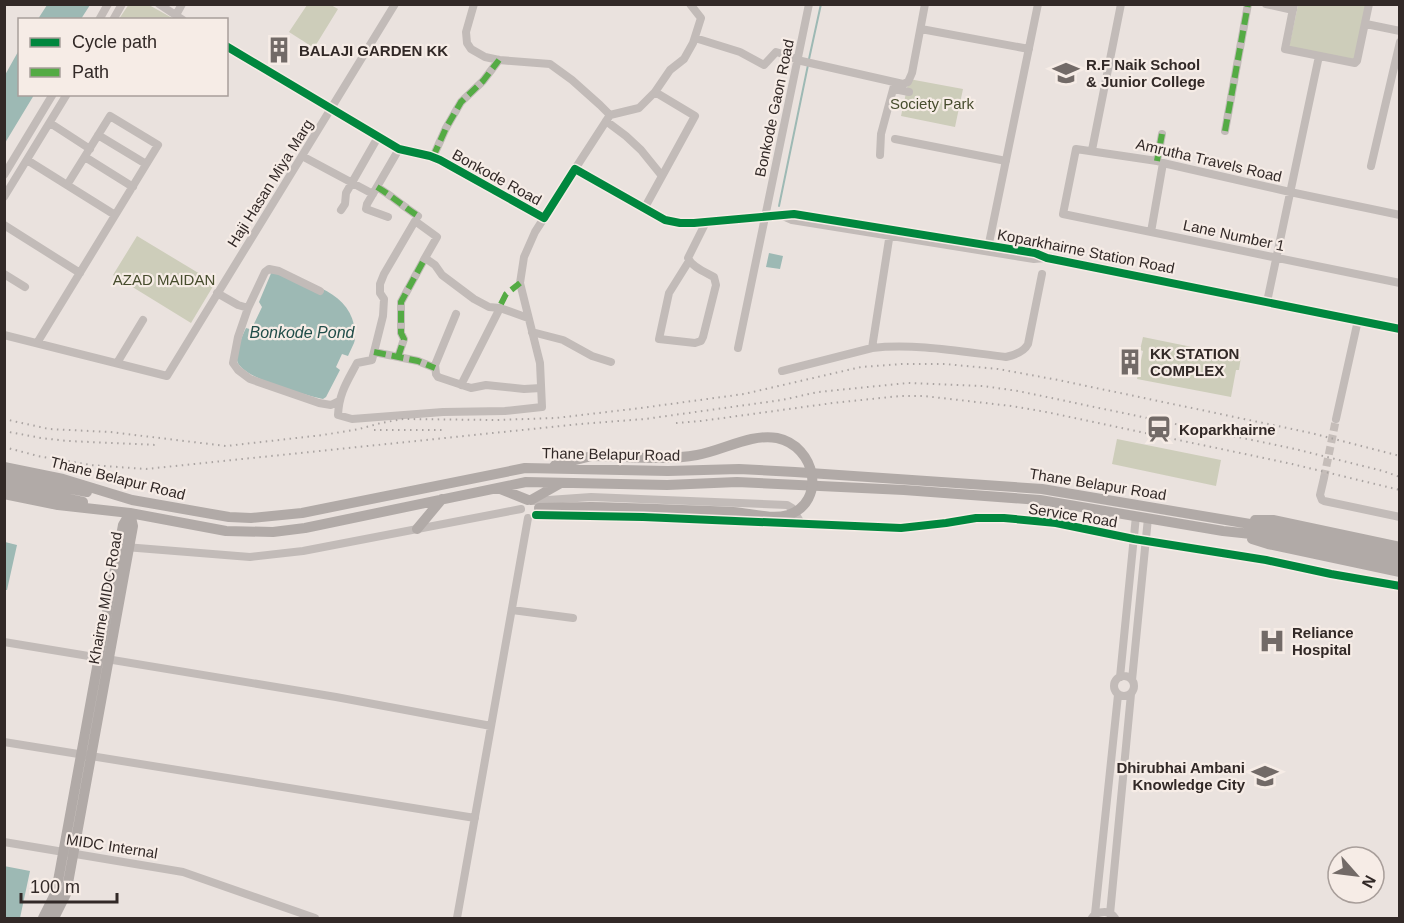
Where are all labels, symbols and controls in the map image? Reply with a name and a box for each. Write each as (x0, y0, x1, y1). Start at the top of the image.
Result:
legend (18, 18, 228, 96)
text: Cycle path (72, 32, 157, 52)
building icon: BALAJI GARDEN KK (264, 35, 294, 65)
street label: Bonkode Gaon Road (751, 38, 797, 178)
place label: BALAJI GARDEN KK (299, 42, 448, 59)
place label: R.F Naik School & Junior College (1086, 56, 1205, 90)
school or university icon: R.F Naik School & Junior College (1051, 58, 1081, 88)
text: Path (72, 62, 109, 82)
park label: Society Park (890, 95, 975, 112)
street label: Haji Hasan Miya Marg (224, 116, 316, 250)
street label: Amrutha Travels Road (1134, 135, 1284, 185)
street label: Bonkode Road (449, 146, 545, 208)
street label: Lane Number 1 (1182, 216, 1286, 254)
street label: Koparkhairne Station Road (996, 225, 1176, 277)
park label: AZAD MAIDAN (113, 271, 215, 288)
water label: Bonkode Pond (250, 324, 356, 341)
place label: KK STATION COMPLEX (1150, 345, 1239, 379)
building icon: KK STATION COMPLEX (1115, 347, 1145, 377)
station icon: Koparkhairne (1144, 414, 1174, 444)
place label: Koparkhairne (1179, 421, 1276, 438)
street label: Thane Belapur Road (542, 444, 680, 464)
street label: Thane Belapur Road (49, 453, 187, 503)
street label: Thane Belapur Road (1028, 465, 1168, 503)
street label: Service Road (1027, 500, 1119, 530)
street label: Khairne MIDC Road (85, 530, 125, 666)
place label: Reliance Hospital (1292, 624, 1354, 658)
hospital icon: Reliance Hospital (1257, 626, 1287, 656)
place label: Dhirubhai Ambani Knowledge City (1116, 759, 1246, 793)
school or university icon: Dhirubhai Ambani Knowledge City (1250, 761, 1280, 791)
street label: MIDC Internal (65, 830, 159, 862)
north arrow (1326, 845, 1386, 905)
scale bar (21, 866, 117, 904)
text: N (1359, 873, 1379, 891)
text: 100 m (30, 877, 80, 897)

